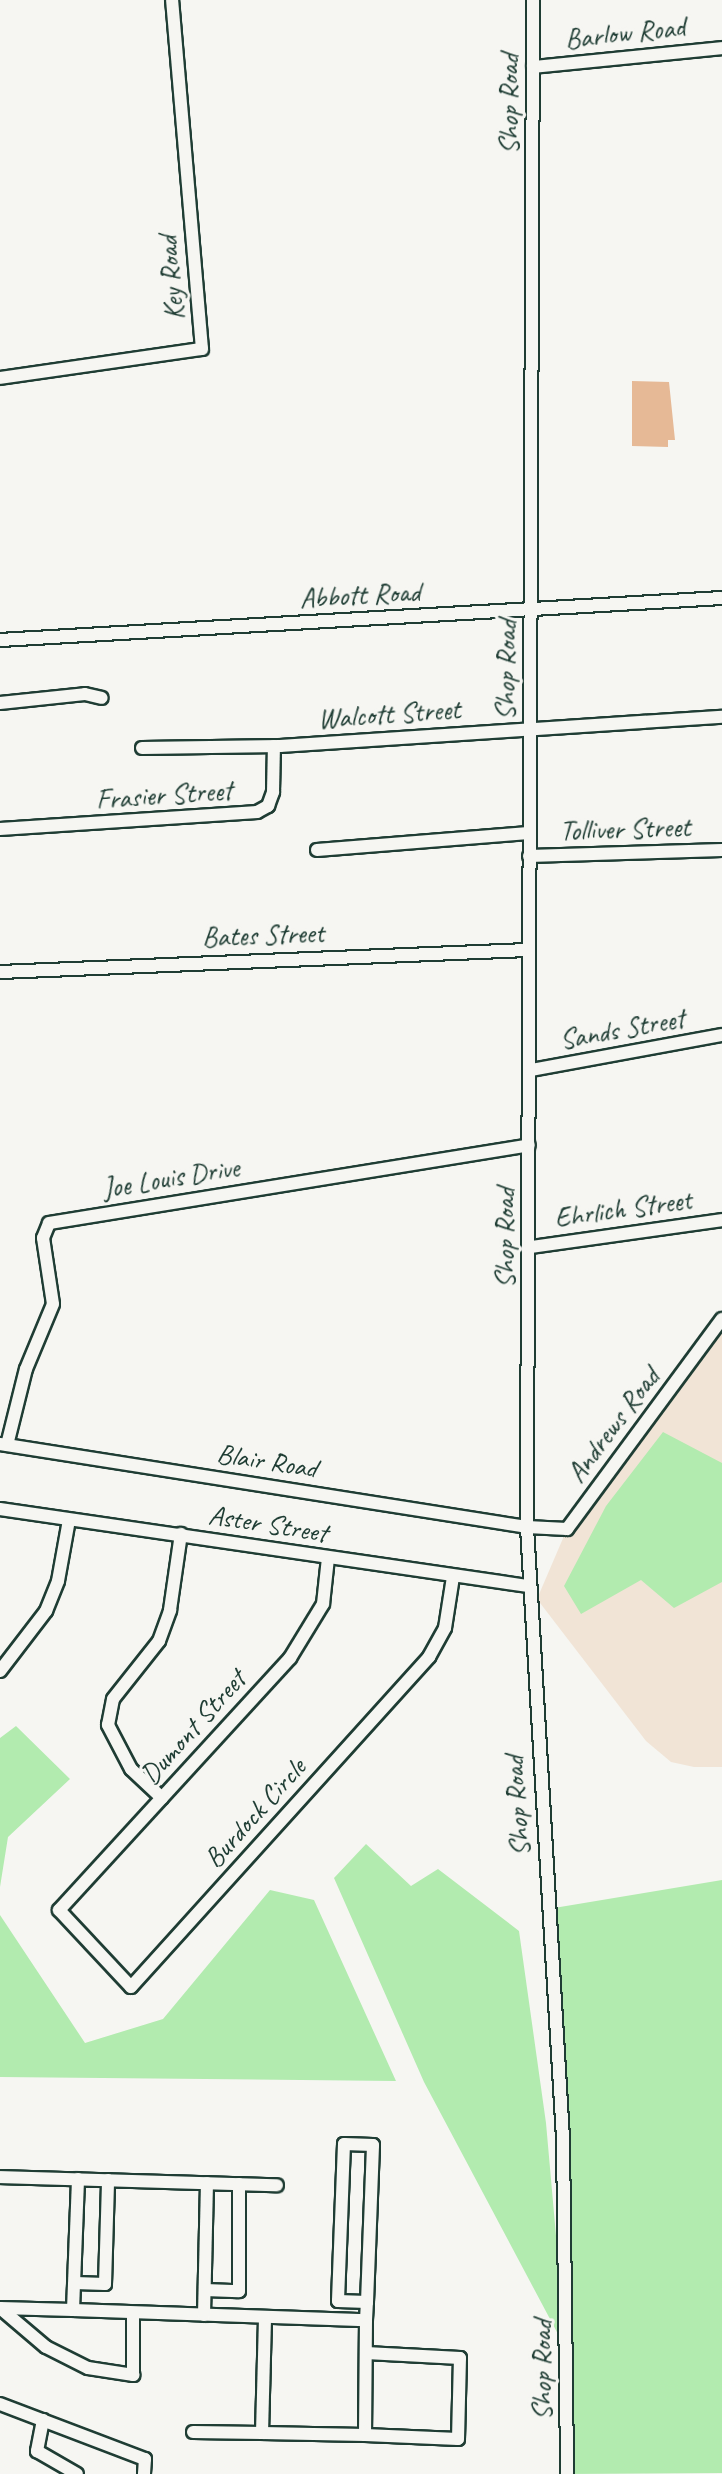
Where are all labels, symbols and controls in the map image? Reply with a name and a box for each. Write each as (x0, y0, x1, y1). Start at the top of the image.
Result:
street label: Barlow Road (564, 10, 686, 56)
street label: Shop Road (492, 53, 526, 155)
street label: Key Road (151, 234, 191, 322)
street label: Abbott Road (299, 575, 421, 615)
street label: Shop Road (488, 619, 524, 721)
street label: Walcott Street (316, 692, 462, 736)
street label: Frasier Street (95, 773, 233, 817)
street label: Tolliver Street (559, 810, 691, 848)
street label: Bates Street (201, 916, 325, 954)
street label: Sands Street (557, 1001, 687, 1057)
street label: Joe Louis Drive (100, 1151, 242, 1205)
street label: Ehrlich Street (552, 1183, 694, 1235)
street label: Shop Road (488, 1187, 522, 1289)
street label: Andrews Road (559, 1361, 667, 1489)
street label: Blair Road (215, 1437, 319, 1485)
street label: Aster Street (206, 1498, 330, 1550)
street label: Dumont Street (133, 1663, 253, 1791)
street label: Burdock Circle (197, 1751, 313, 1875)
street label: Shop Road (497, 1754, 537, 1858)
street label: Shop Road (525, 2319, 559, 2421)

